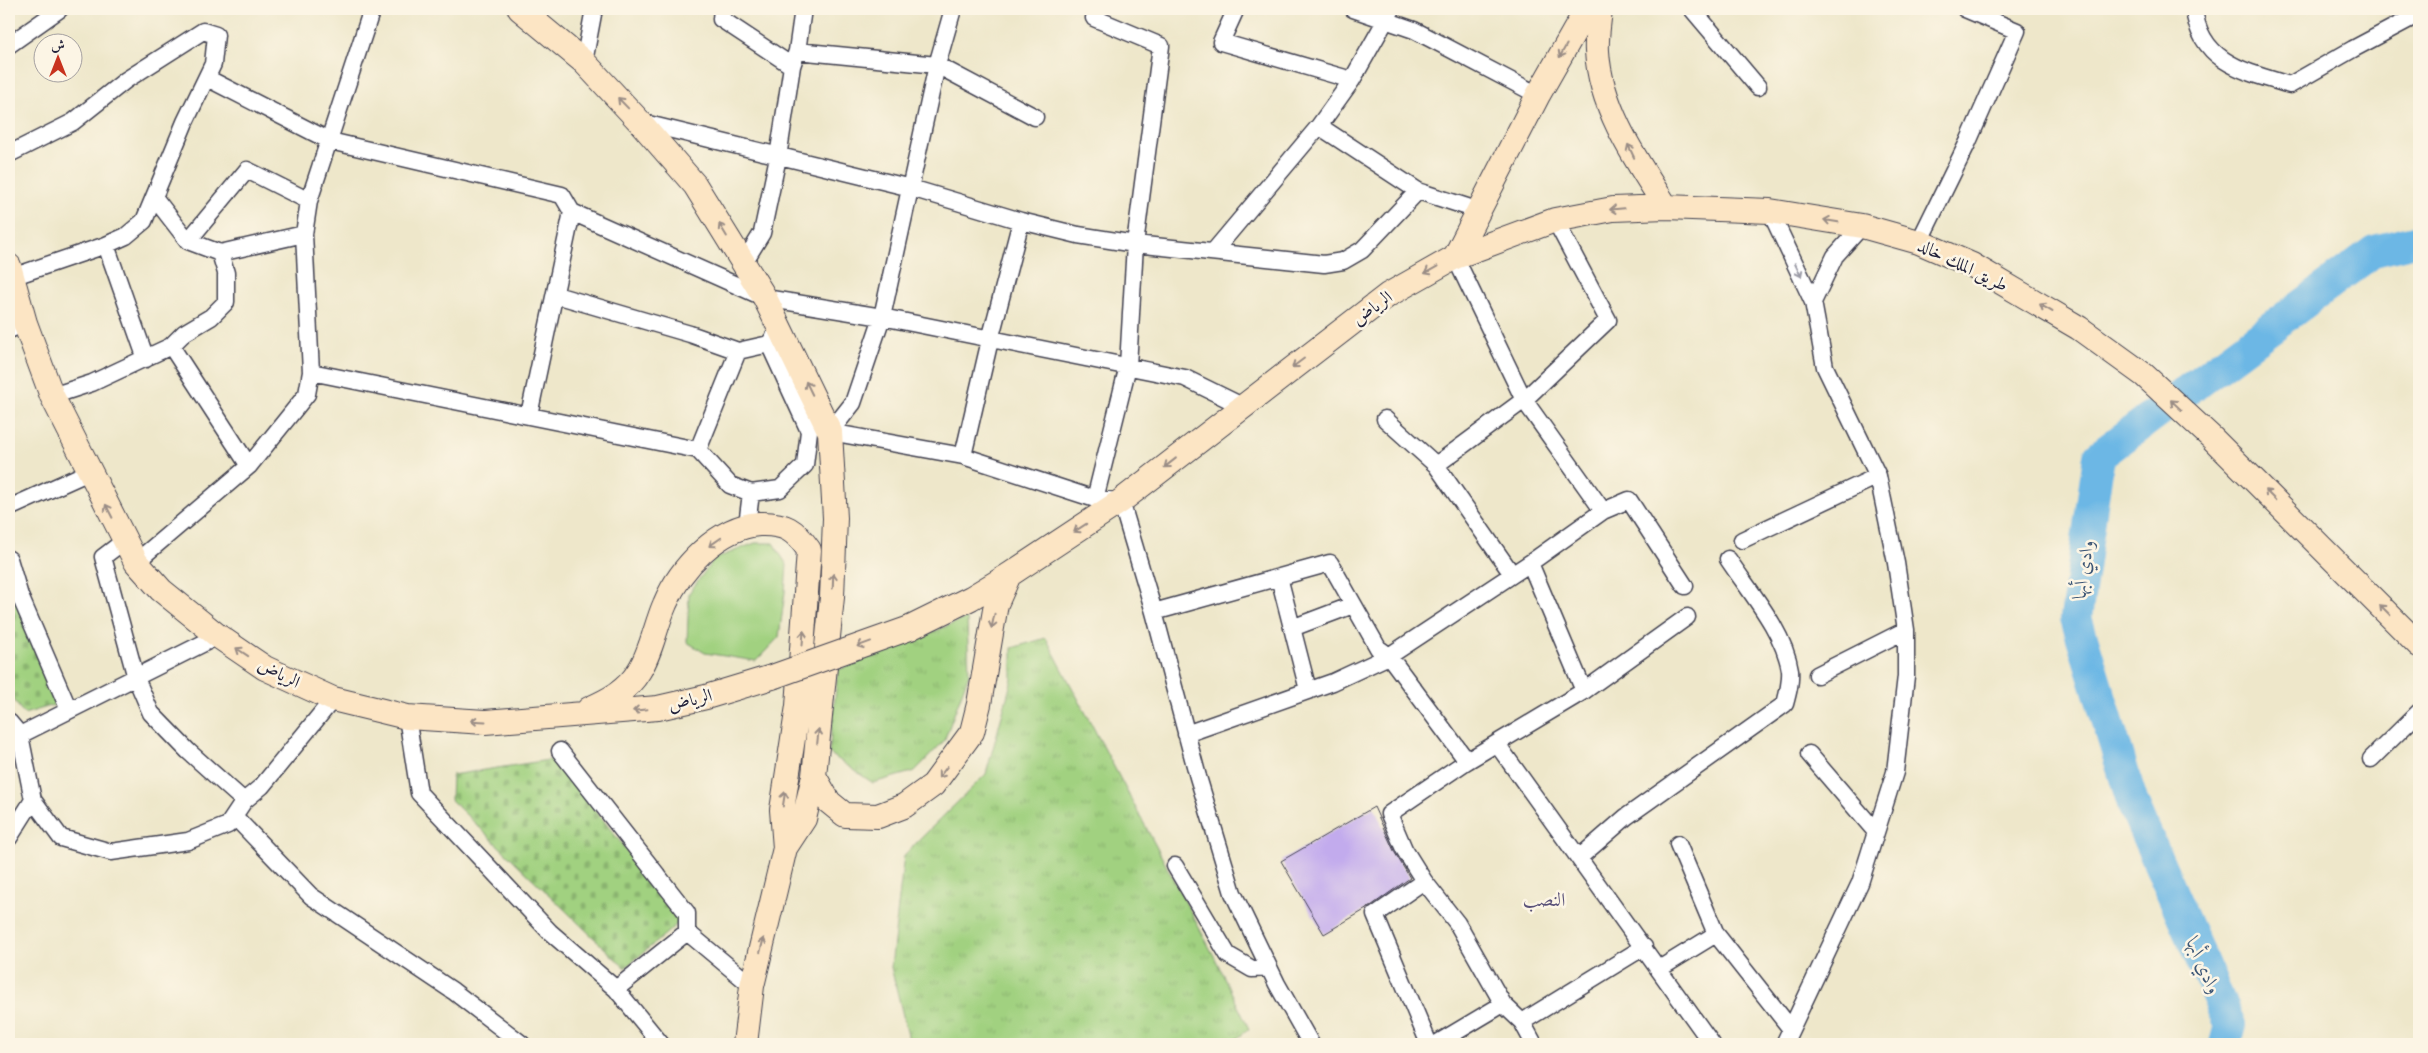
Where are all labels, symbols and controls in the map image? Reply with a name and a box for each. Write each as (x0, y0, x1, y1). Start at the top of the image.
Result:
north arrow (32, 32, 82, 82)
text: ش (51, 36, 65, 54)
one-way arrow (1558, 44, 1568, 59)
one-way arrow (617, 98, 629, 110)
one-way arrow (1626, 144, 1635, 159)
one-way arrow (1610, 205, 1626, 214)
one-way arrow (1824, 215, 1840, 225)
one-way arrow (717, 224, 727, 238)
street label: طريق الملك خالد (1914, 234, 2012, 297)
one-way arrow (1794, 262, 1804, 277)
one-way arrow (1424, 266, 1438, 276)
street label: الرياض (1347, 286, 1397, 330)
one-way arrow (2040, 303, 2054, 313)
one-way arrow (1292, 358, 1305, 369)
one-way arrow (803, 381, 813, 396)
one-way arrow (2170, 399, 2183, 411)
one-way arrow (1163, 458, 1177, 468)
one-way arrow (2264, 489, 2276, 501)
one-way arrow (104, 504, 113, 519)
one-way arrow (1074, 523, 1088, 533)
one-way arrow (708, 537, 722, 547)
water label: وادي أبها (2066, 538, 2102, 602)
one-way arrow (828, 573, 838, 589)
one-way arrow (2379, 604, 2391, 616)
one-way arrow (988, 612, 997, 628)
one-way arrow (798, 630, 807, 646)
one-way arrow (857, 640, 873, 649)
one-way arrow (235, 647, 249, 657)
street label: الرياض (254, 653, 304, 693)
street label: الرياض (666, 684, 714, 716)
one-way arrow (632, 705, 648, 715)
one-way arrow (470, 716, 486, 726)
one-way arrow (814, 728, 823, 744)
one-way arrow (938, 765, 948, 779)
one-way arrow (779, 792, 789, 808)
district label: النصب (1523, 888, 1565, 912)
water label: وادي أبها (2177, 932, 2227, 999)
one-way arrow (758, 937, 767, 953)

